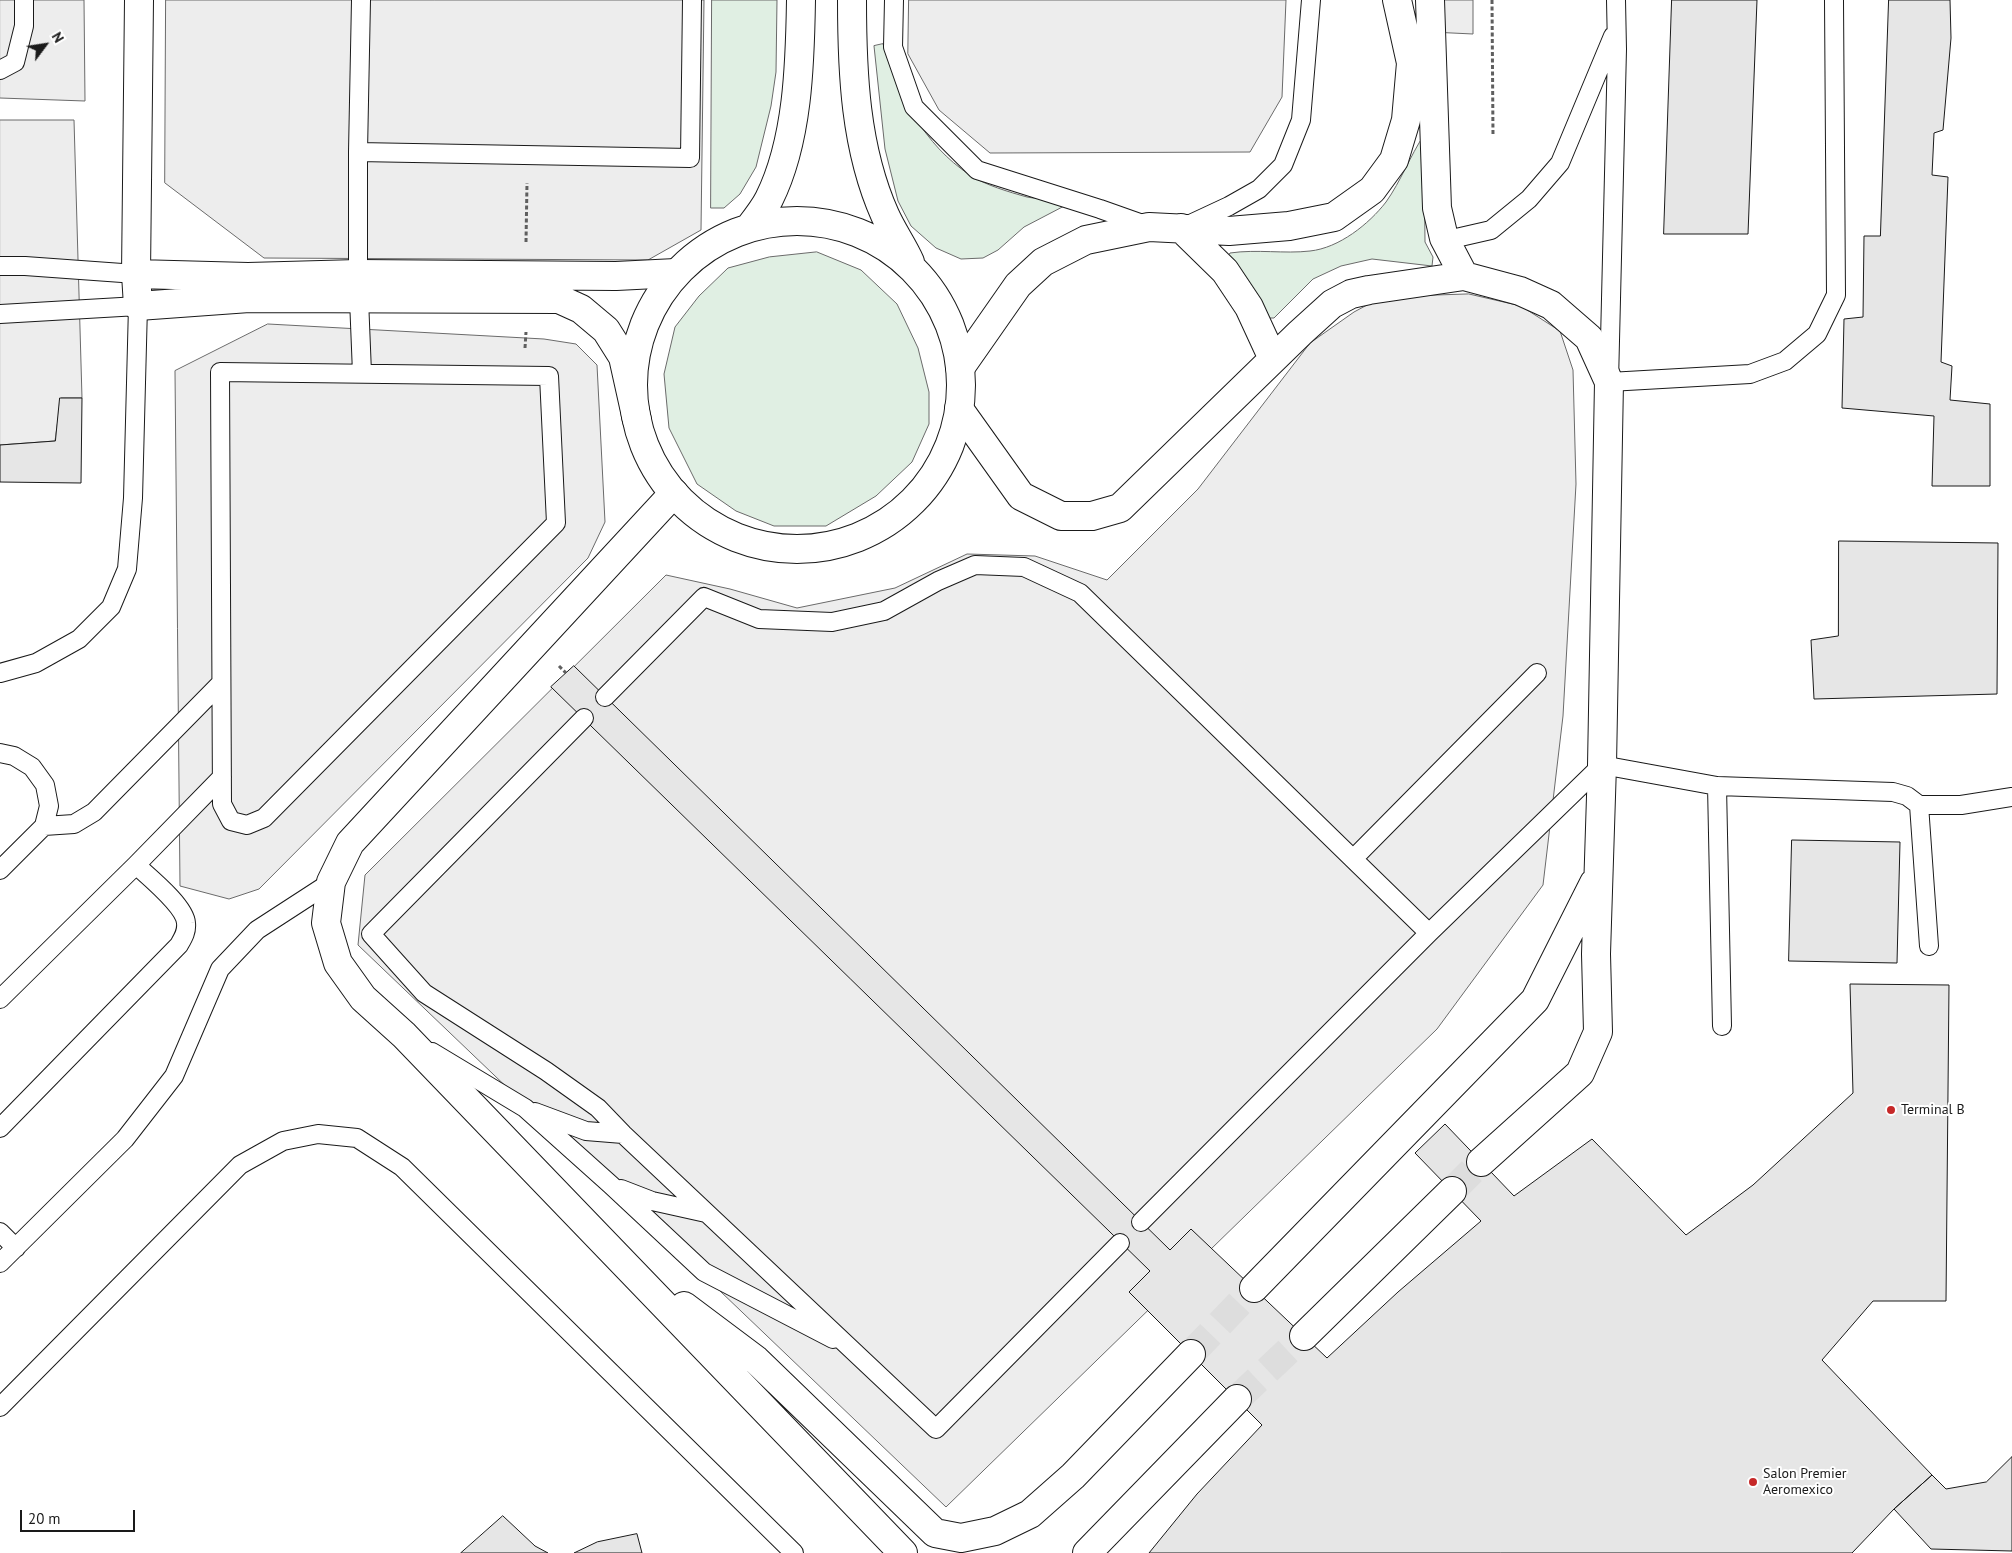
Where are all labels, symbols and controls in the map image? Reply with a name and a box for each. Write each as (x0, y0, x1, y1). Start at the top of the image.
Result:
north arrow (20, 20, 70, 70)
text: N (48, 29, 68, 46)
place label: Terminal B (1901, 1102, 1965, 1118)
marker: Terminal B (1885, 1104, 1897, 1116)
place label: Salon Premier Aeromexico (1763, 1466, 1847, 1498)
marker: Salon Premier Aeromexico (1747, 1476, 1759, 1488)
scale bar (22, 1500, 138, 1532)
text: 20 m (28, 1509, 61, 1528)

